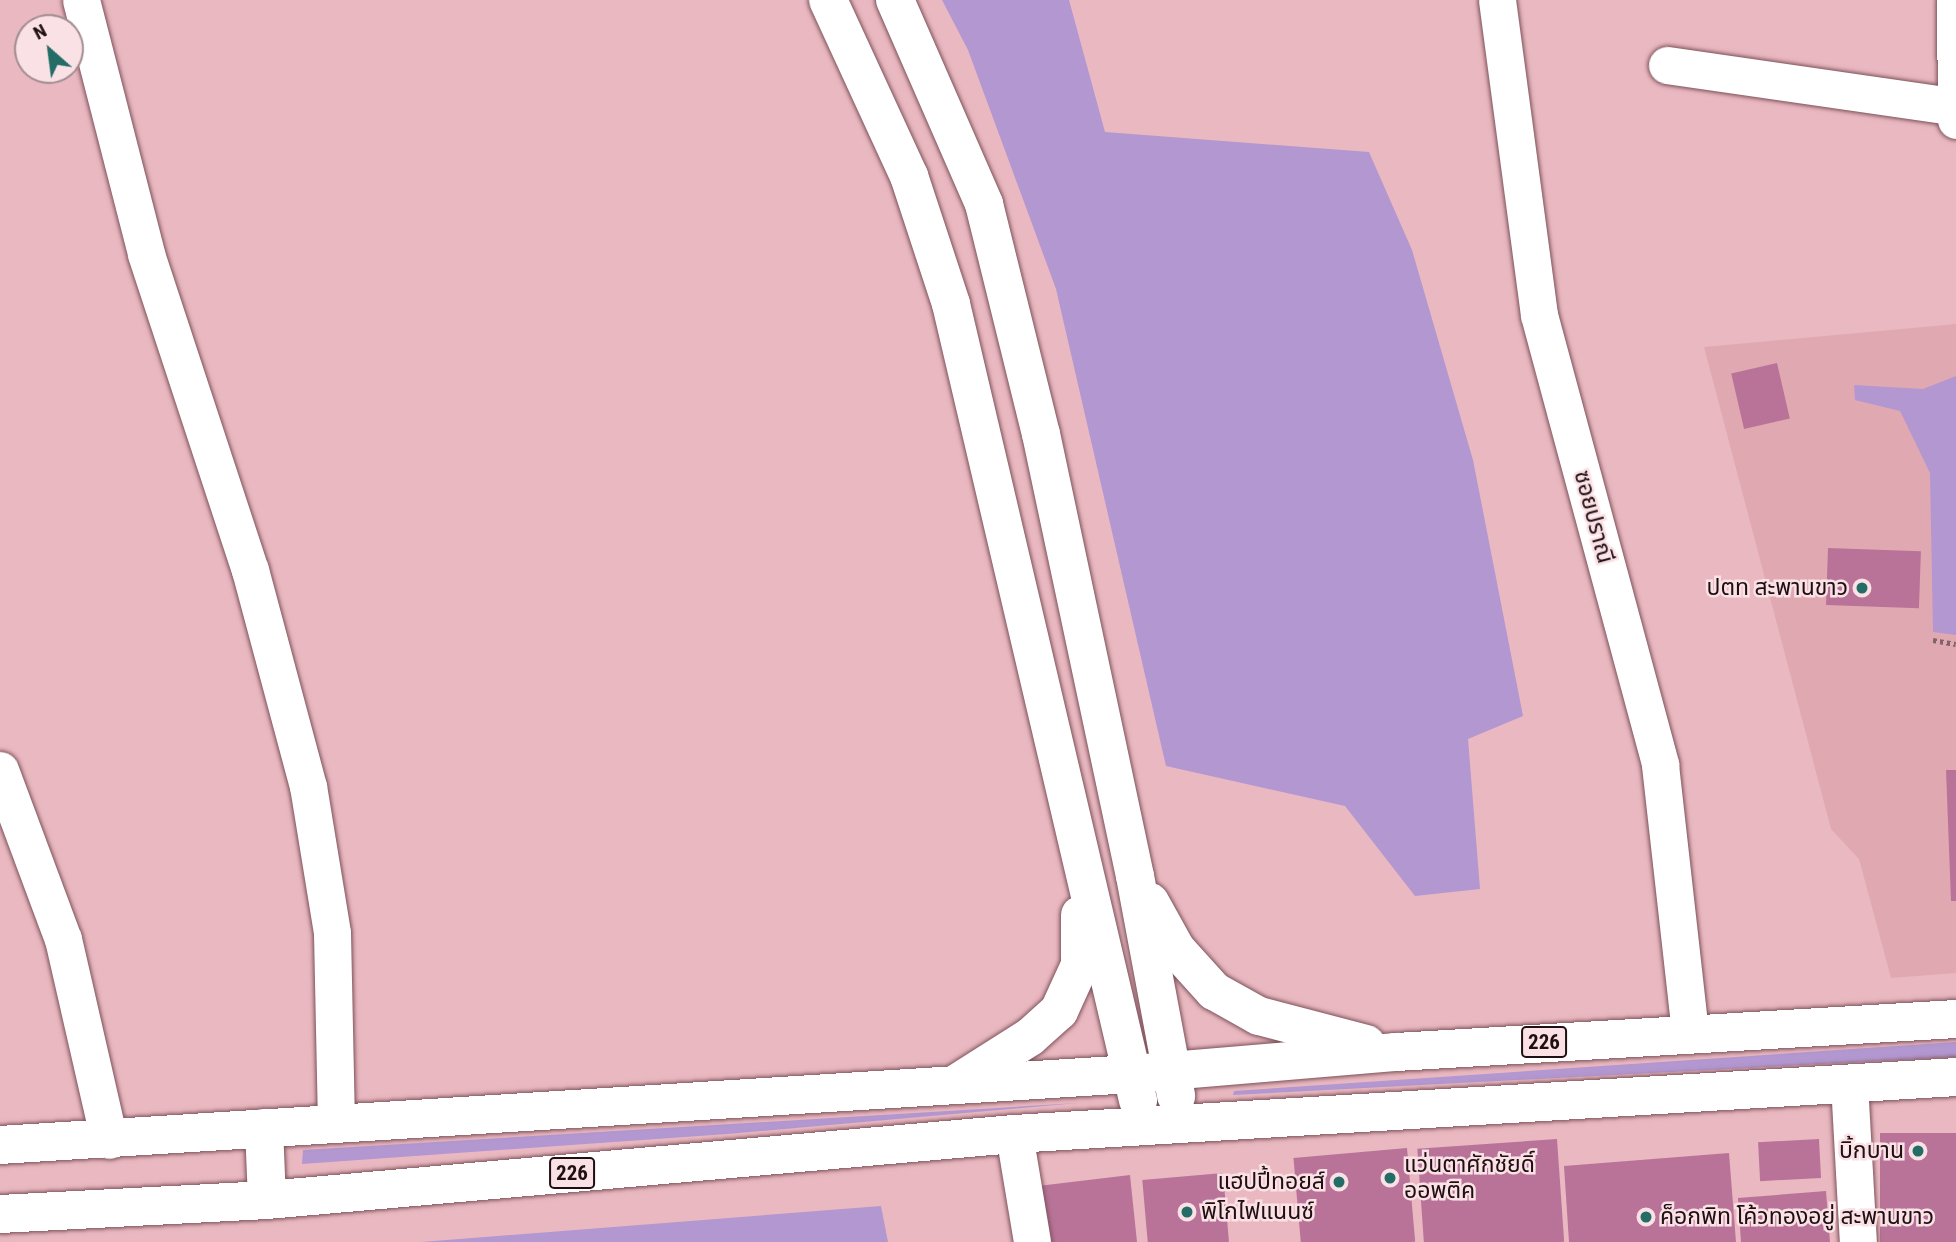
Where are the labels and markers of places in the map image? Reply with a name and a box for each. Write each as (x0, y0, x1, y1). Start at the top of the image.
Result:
place label: ปตท สะพานขาว (1707, 574, 1848, 602)
marker: ปตท สะพานขาว (1854, 580, 1870, 596)
place label: บิ้กบาน (1839, 1137, 1904, 1165)
marker: บิ้กบาน (1910, 1143, 1926, 1159)
place label: แว่นตาศักชัยดิ์ ออพติค (1404, 1151, 1535, 1205)
place label: แฮปปี้ทอยส์ (1217, 1168, 1325, 1196)
marker: แว่นตาศักชัยดิ์ ออพติค (1382, 1170, 1398, 1186)
marker: แฮปปี้ทอยส์ (1331, 1174, 1347, 1190)
place label: พิโกไฟแนนซ์ (1201, 1198, 1314, 1226)
place label: ค็อกพิท โค้วทองอยู่ สะพานขาว (1660, 1203, 1934, 1231)
marker: พิโกไฟแนนซ์ (1179, 1204, 1195, 1220)
marker: ค็อกพิท โค้วทองอยู่ สะพานขาว (1638, 1209, 1654, 1225)

